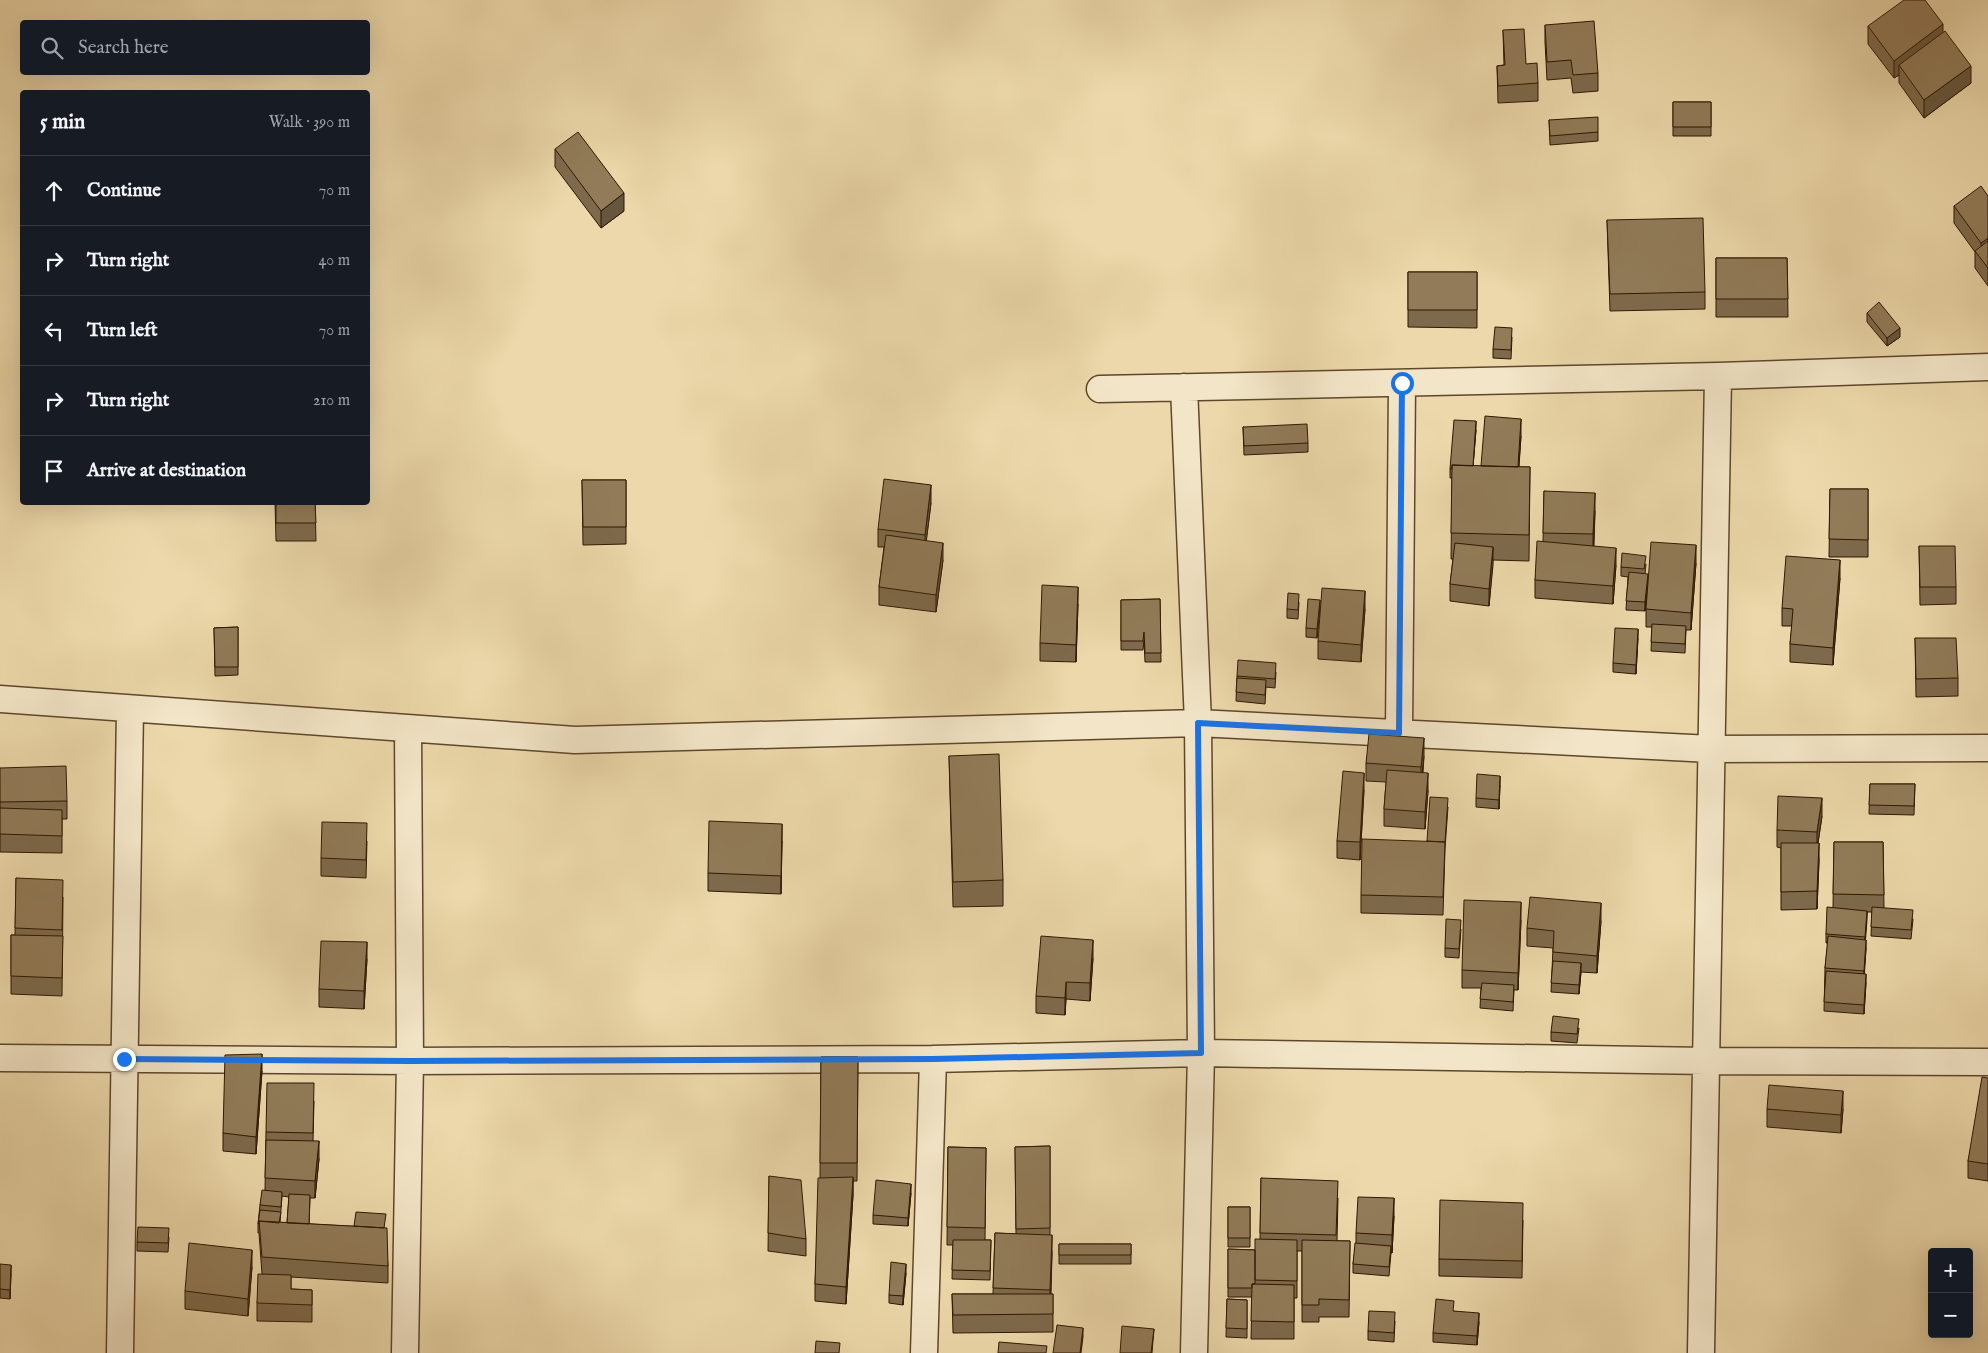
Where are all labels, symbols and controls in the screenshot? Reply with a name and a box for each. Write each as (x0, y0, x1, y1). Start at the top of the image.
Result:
search box (20, 20, 370, 75)
icon: search (38, 34, 66, 62)
text: Search here (78, 36, 169, 60)
text: 5 min (40, 109, 85, 136)
text: Walk · 390 m (269, 113, 350, 133)
icon: ahead (40, 177, 68, 205)
text: Continue (87, 179, 161, 203)
text: 70 m (319, 181, 350, 201)
icon: right (40, 247, 68, 275)
text: Turn right (87, 249, 169, 273)
text: 40 m (318, 251, 350, 271)
icon: left (40, 317, 68, 345)
text: Turn left (87, 319, 158, 343)
text: 70 m (319, 321, 350, 341)
route start (1391, 372, 1414, 395)
icon: right (40, 387, 68, 415)
text: Turn right (87, 389, 169, 413)
text: 210 m (313, 391, 350, 411)
icon: arrive (40, 457, 68, 485)
text: Arrive at destination (87, 459, 246, 483)
route end (113, 1048, 136, 1071)
map controls (1928, 1248, 1973, 1338)
button: + (1928, 1248, 1973, 1293)
button: − (1928, 1293, 1973, 1338)

